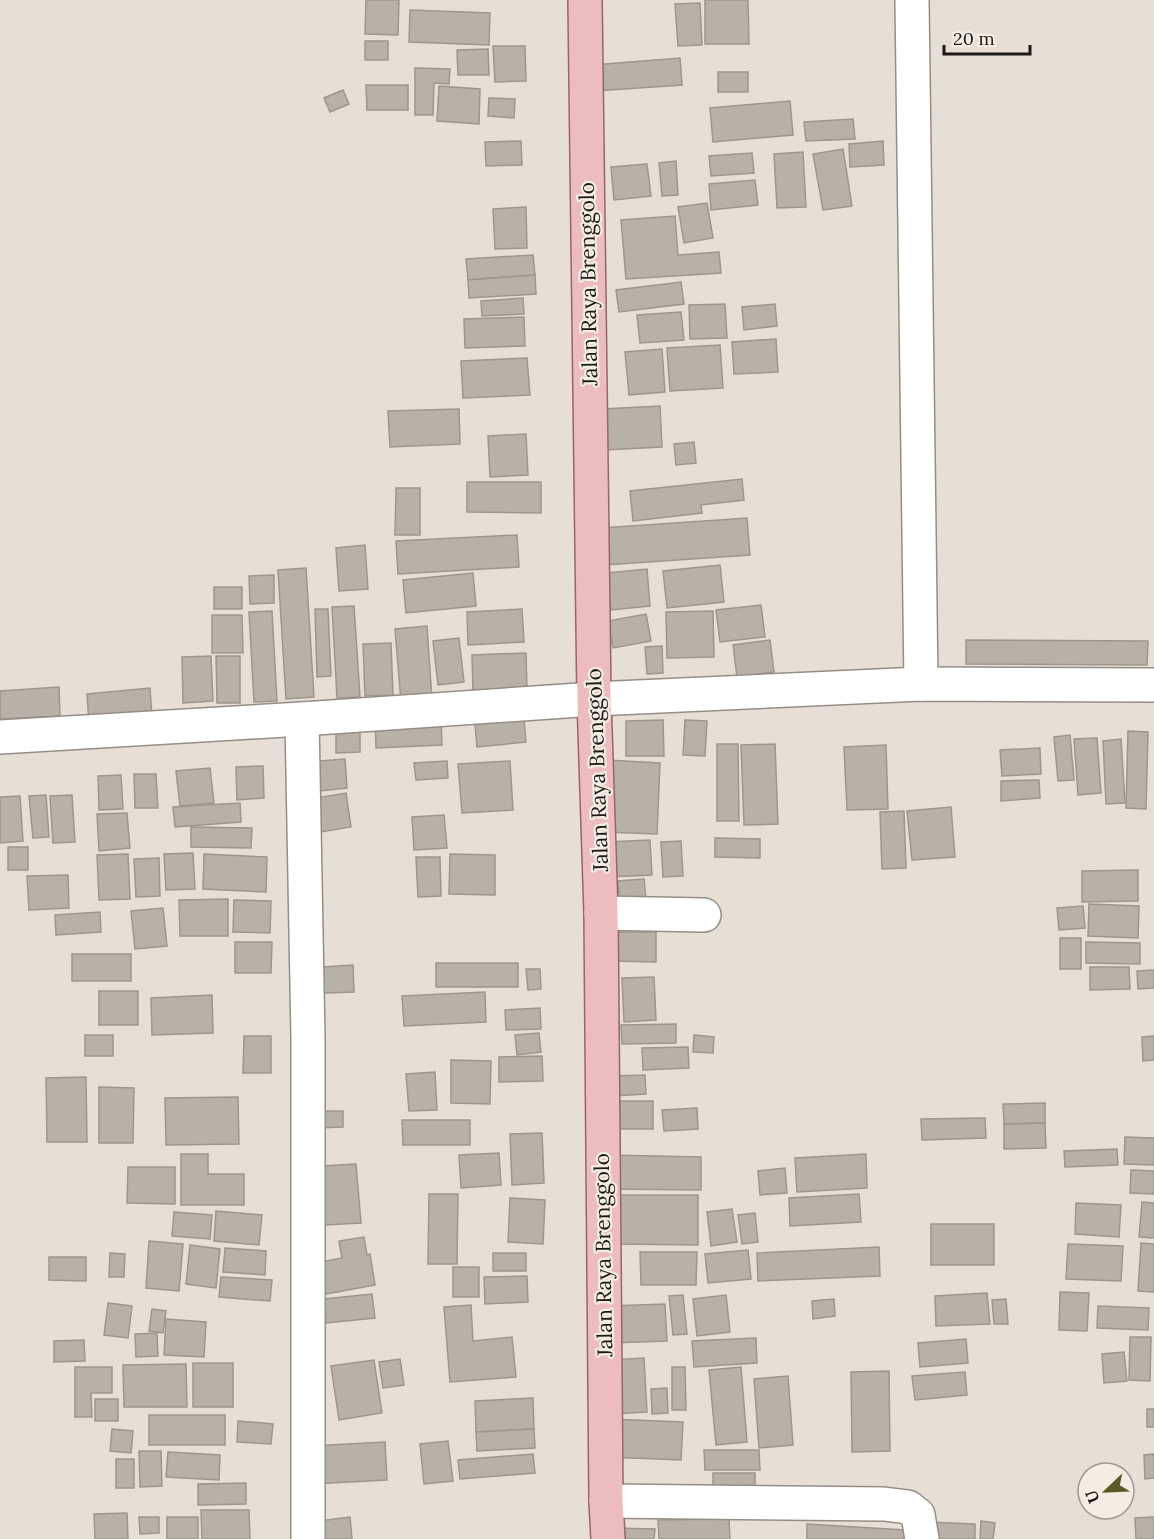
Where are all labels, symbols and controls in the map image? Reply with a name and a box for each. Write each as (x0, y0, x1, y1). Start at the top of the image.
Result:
scale bar (944, 18, 1030, 56)
text: 20 m (953, 27, 995, 50)
street label: Jalan Raya Brenggolo (573, 182, 603, 387)
street label: Jalan Raya Brenggolo (580, 668, 614, 873)
street label: Jalan Raya Brenggolo (588, 1153, 618, 1358)
north arrow (1076, 1461, 1136, 1521)
text: U (1081, 1487, 1104, 1506)

